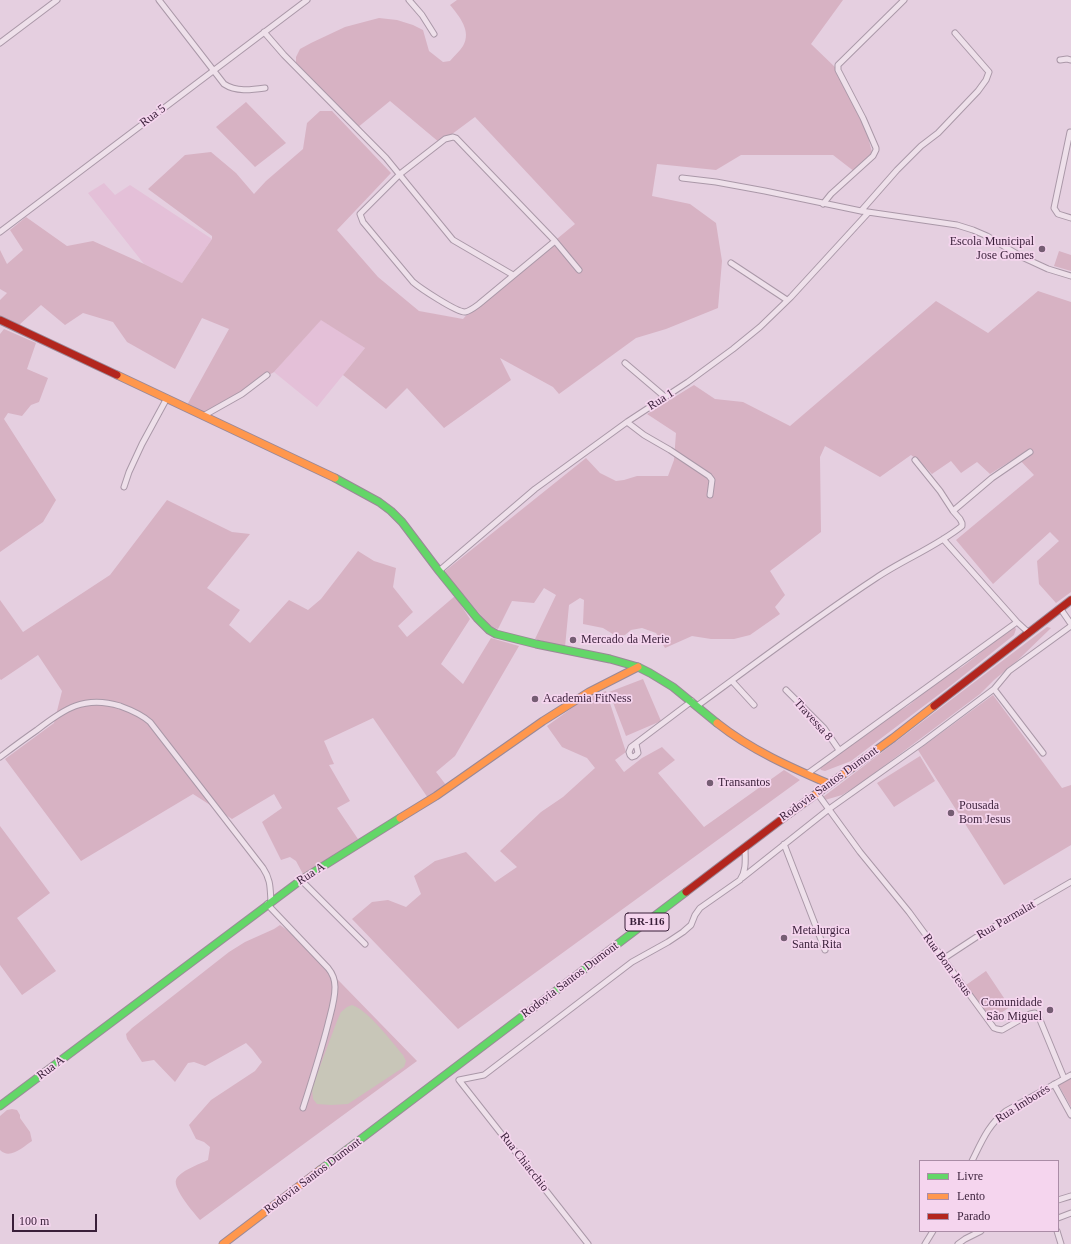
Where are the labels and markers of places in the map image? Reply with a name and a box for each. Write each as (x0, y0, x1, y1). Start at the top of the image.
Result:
place label: Escola Municipal Jose Gomes (950, 235, 1034, 263)
marker: Escola Municipal Jose Gomes (1037, 244, 1047, 254)
place label: Mercado da Merie (581, 633, 670, 647)
marker: Mercado da Merie (568, 635, 578, 645)
place label: Academia FitNess (543, 692, 631, 706)
marker: Academia FitNess (530, 694, 540, 704)
place label: Transantos (718, 776, 770, 790)
marker: Transantos (705, 778, 715, 788)
place label: Pousada Bom Jesus (959, 799, 1011, 827)
marker: Pousada Bom Jesus (946, 808, 956, 818)
place label: Metalurgica Santa Rita (792, 924, 850, 952)
marker: Metalurgica Santa Rita (779, 933, 789, 943)
place label: Comunidade São Miguel (981, 996, 1042, 1024)
marker: Comunidade São Miguel (1045, 1005, 1055, 1015)

